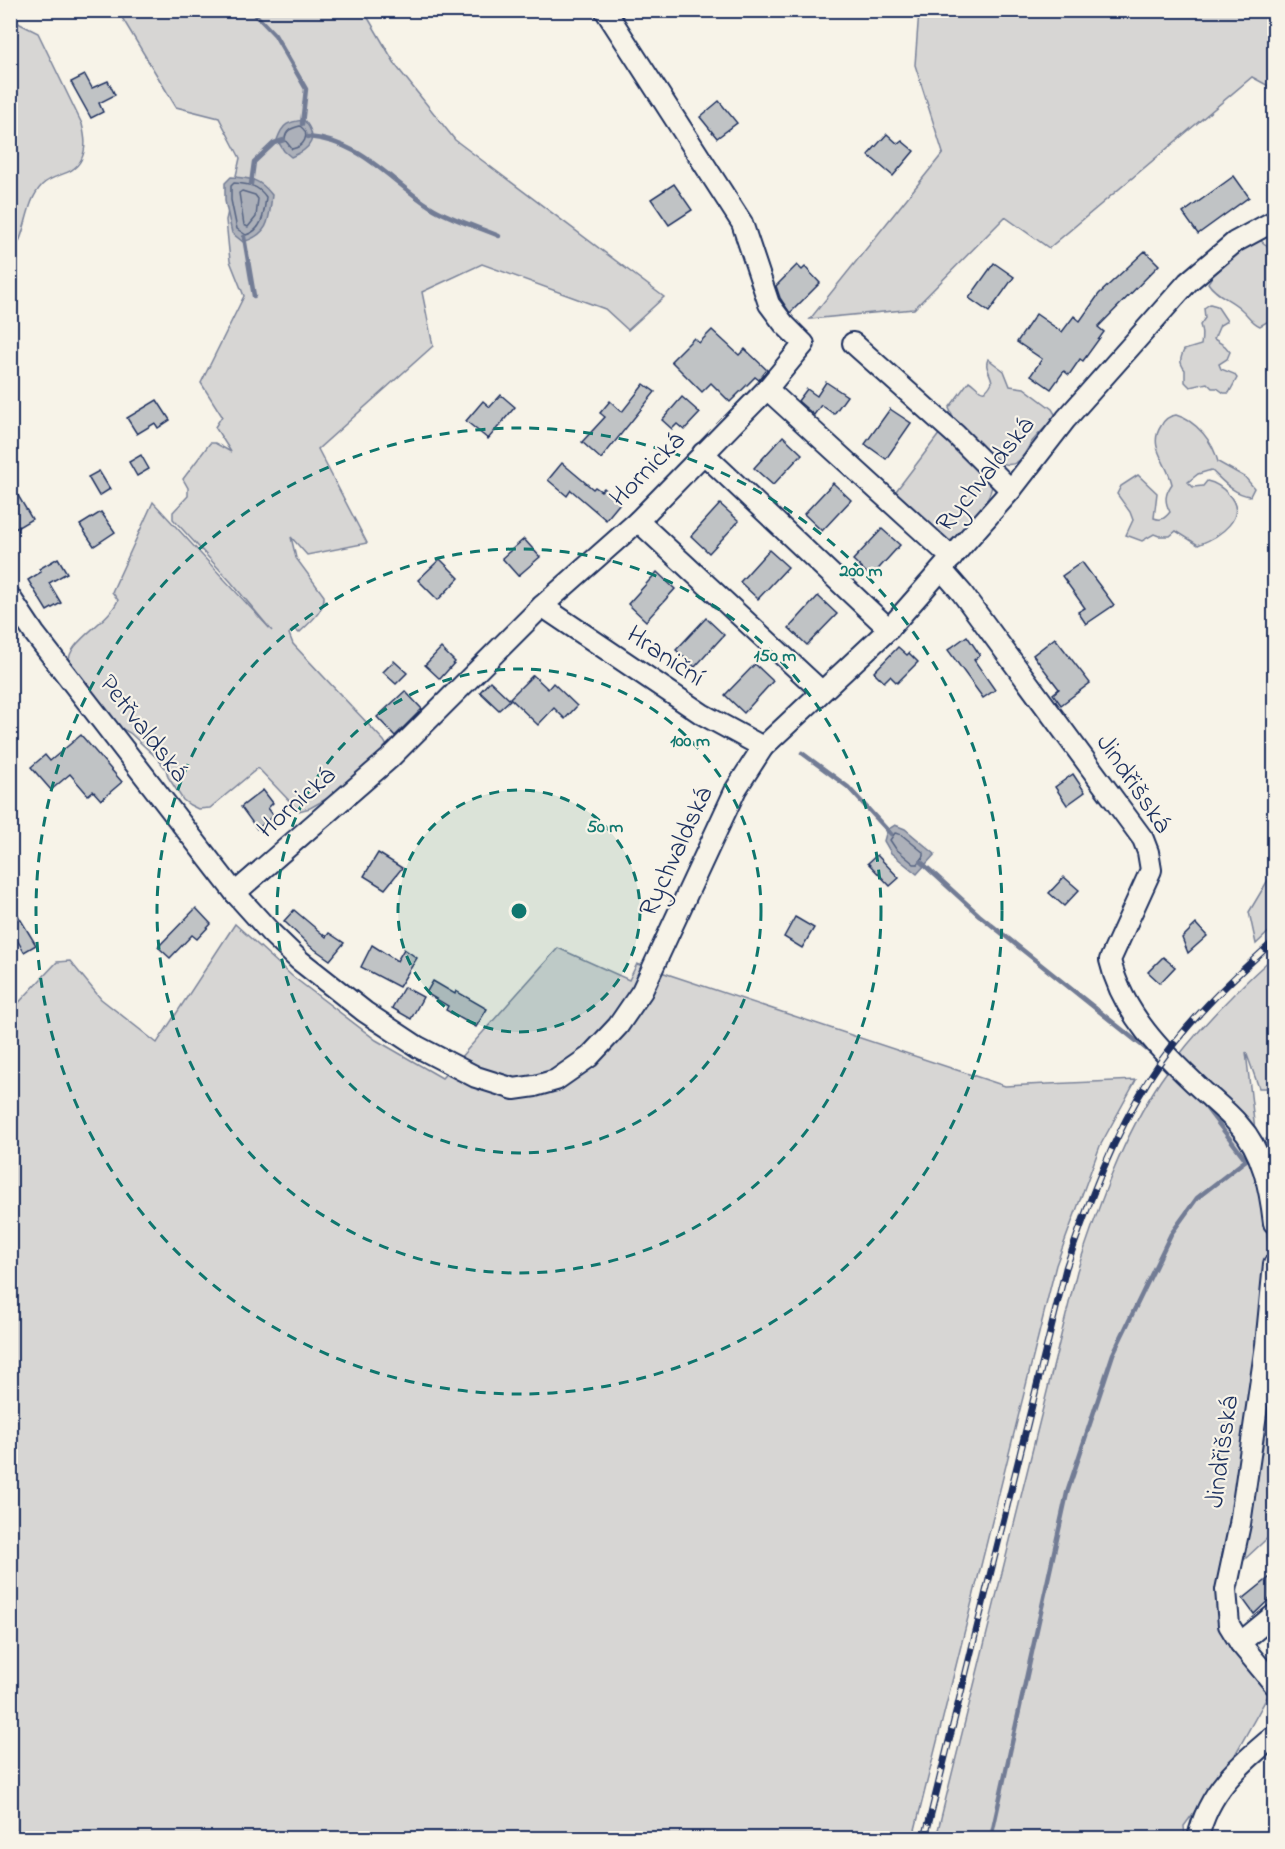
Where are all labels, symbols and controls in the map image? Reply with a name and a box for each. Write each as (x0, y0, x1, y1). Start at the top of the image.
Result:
street label: Rychvaldská (927, 408, 1045, 541)
street label: Hornická (601, 423, 695, 517)
text: 200 m (839, 559, 883, 585)
street label: Hraniční (618, 617, 712, 698)
text: 150 m (754, 644, 796, 670)
street label: Petřvaldská (88, 667, 198, 792)
street label: Jindřišská (1085, 726, 1181, 842)
text: 100 m (670, 729, 710, 755)
street label: Hornická (249, 757, 345, 848)
street label: Rychvaldská (630, 780, 724, 923)
text: 50 m (587, 815, 623, 841)
centre of rings (509, 901, 529, 921)
street label: Jindřišská (1196, 1393, 1250, 1511)

